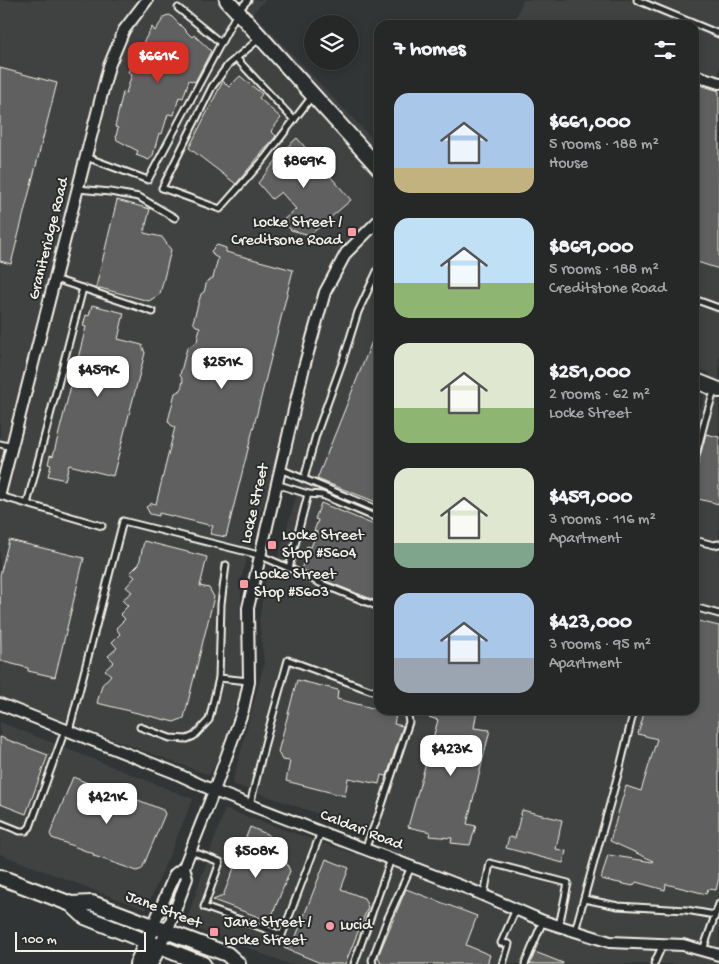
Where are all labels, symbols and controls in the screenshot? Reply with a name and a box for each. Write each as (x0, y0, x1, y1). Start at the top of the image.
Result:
map controls (304, 15, 359, 70)
button: layers (304, 15, 359, 70)
icon: filters (651, 36, 679, 64)
text: 7 homes (394, 38, 466, 63)
pin: $661K (123, 42, 193, 84)
text: $661K (139, 48, 177, 67)
text: $661,000 (549, 111, 631, 136)
icon: home (434, 113, 494, 173)
text: 5 rooms · 188 m² (549, 136, 659, 155)
pin: $869K (269, 146, 339, 189)
text: $869K (284, 153, 324, 172)
text: House (549, 155, 588, 174)
street label: Graniteridge Road (26, 174, 75, 302)
place label: Locke Street / Creditsone Road (231, 214, 344, 251)
marker: Locke Street / Creditsone Road (346, 226, 358, 238)
text: $869,000 (549, 236, 633, 261)
icon: home (434, 238, 494, 298)
text: 5 rooms · 188 m² (549, 261, 659, 280)
text: Creditstone Road (549, 280, 666, 299)
pin: $251K (187, 348, 257, 390)
text: $251K (203, 354, 241, 373)
pin: $459K (63, 356, 133, 398)
text: $251,000 (549, 361, 631, 386)
text: $459K (78, 362, 118, 381)
icon: home (434, 363, 494, 423)
text: 2 rooms · 62 m² (549, 386, 650, 405)
text: Locke Street (549, 405, 630, 424)
street label: Locke Street (238, 461, 275, 546)
text: $459,000 (549, 486, 632, 511)
icon: home (434, 488, 494, 548)
text: 3 rooms · 116 m² (549, 511, 656, 530)
place label: Locke Street Stop #5604 (282, 527, 365, 564)
text: Apartment (549, 530, 621, 549)
marker: Locke Street Stop #5604 (266, 539, 278, 551)
place label: Locke Street Stop #5603 (254, 566, 337, 603)
marker: Locke Street Stop #5603 (238, 578, 250, 590)
text: $423,000 (549, 611, 632, 636)
icon: home (434, 613, 494, 673)
text: 3 rooms · 95 m² (549, 636, 651, 655)
text: Apartment (549, 655, 621, 674)
pin: $423K (416, 734, 486, 777)
text: $423K (431, 741, 471, 760)
pin: $421K (72, 782, 142, 825)
text: $421K (88, 789, 126, 808)
street label: Caldari Road (317, 807, 407, 856)
pin: $508K (221, 836, 291, 879)
text: $508K (235, 843, 277, 862)
street label: Jane Street (122, 888, 205, 935)
place label: Jane Street / Locke Street (224, 914, 311, 951)
place label: Lucid (340, 917, 373, 936)
marker: Lucid (324, 920, 336, 932)
marker: Jane Street / Locke Street (208, 926, 220, 938)
scale bar (15, 929, 146, 952)
text: 100 m (22, 932, 57, 949)

